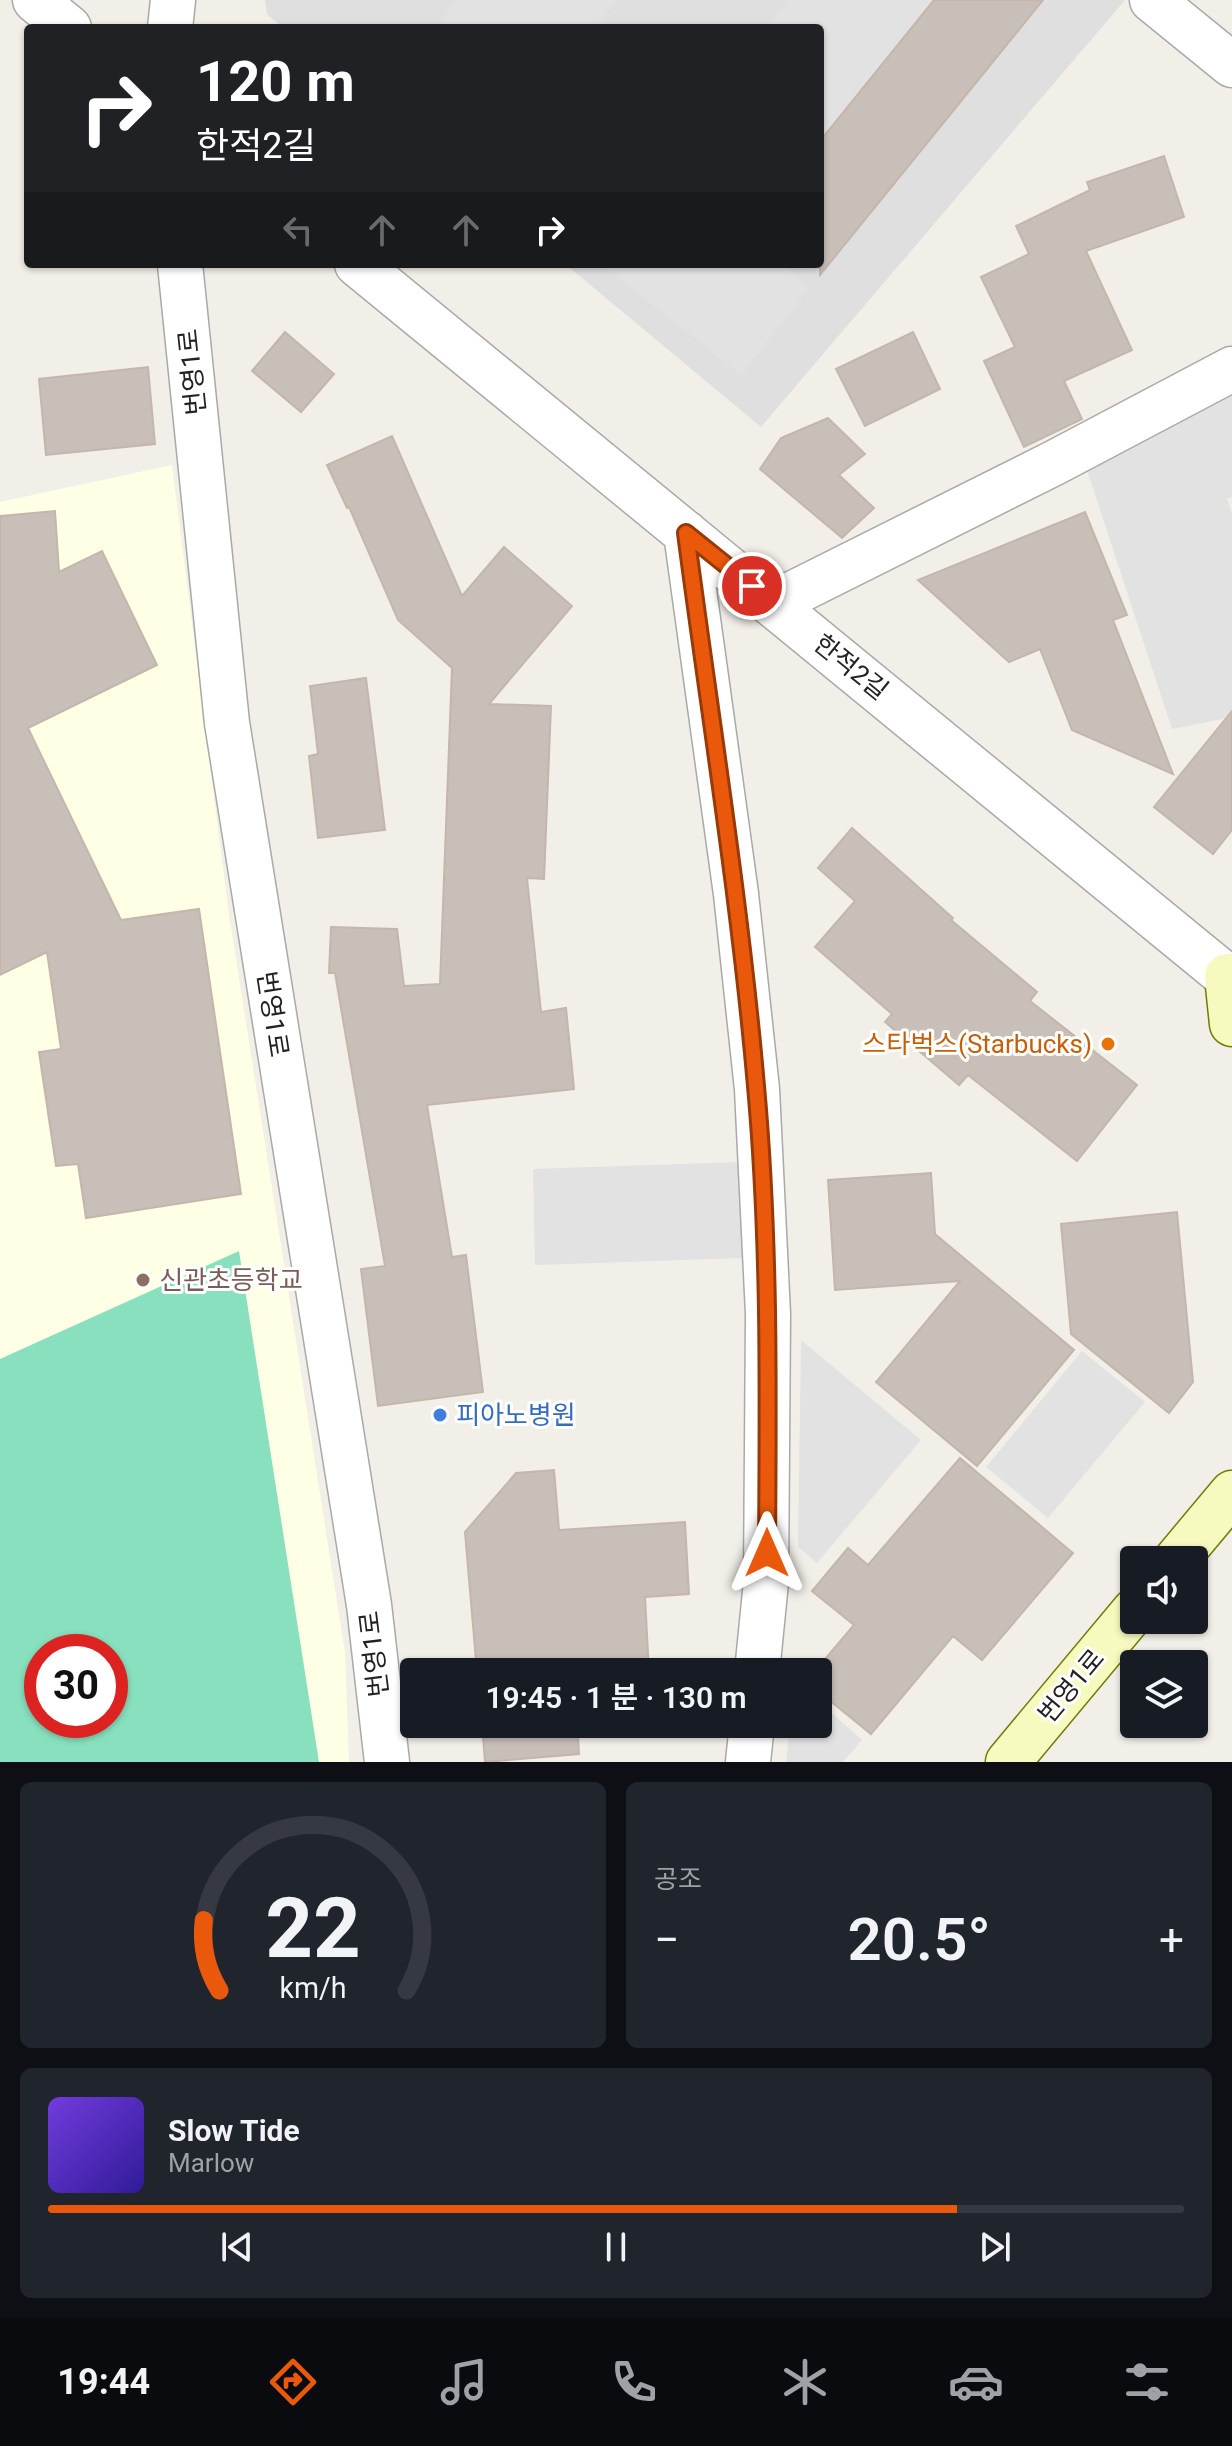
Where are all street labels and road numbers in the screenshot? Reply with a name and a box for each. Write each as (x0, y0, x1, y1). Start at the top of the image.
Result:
street label: 번영1로 (173, 327, 211, 417)
street label: 한적2길 (808, 628, 894, 706)
street label: 번영1로 (251, 969, 295, 1059)
street label: 번영1로 (354, 1609, 394, 1699)
street label: 번영1로 (1032, 1643, 1110, 1729)

